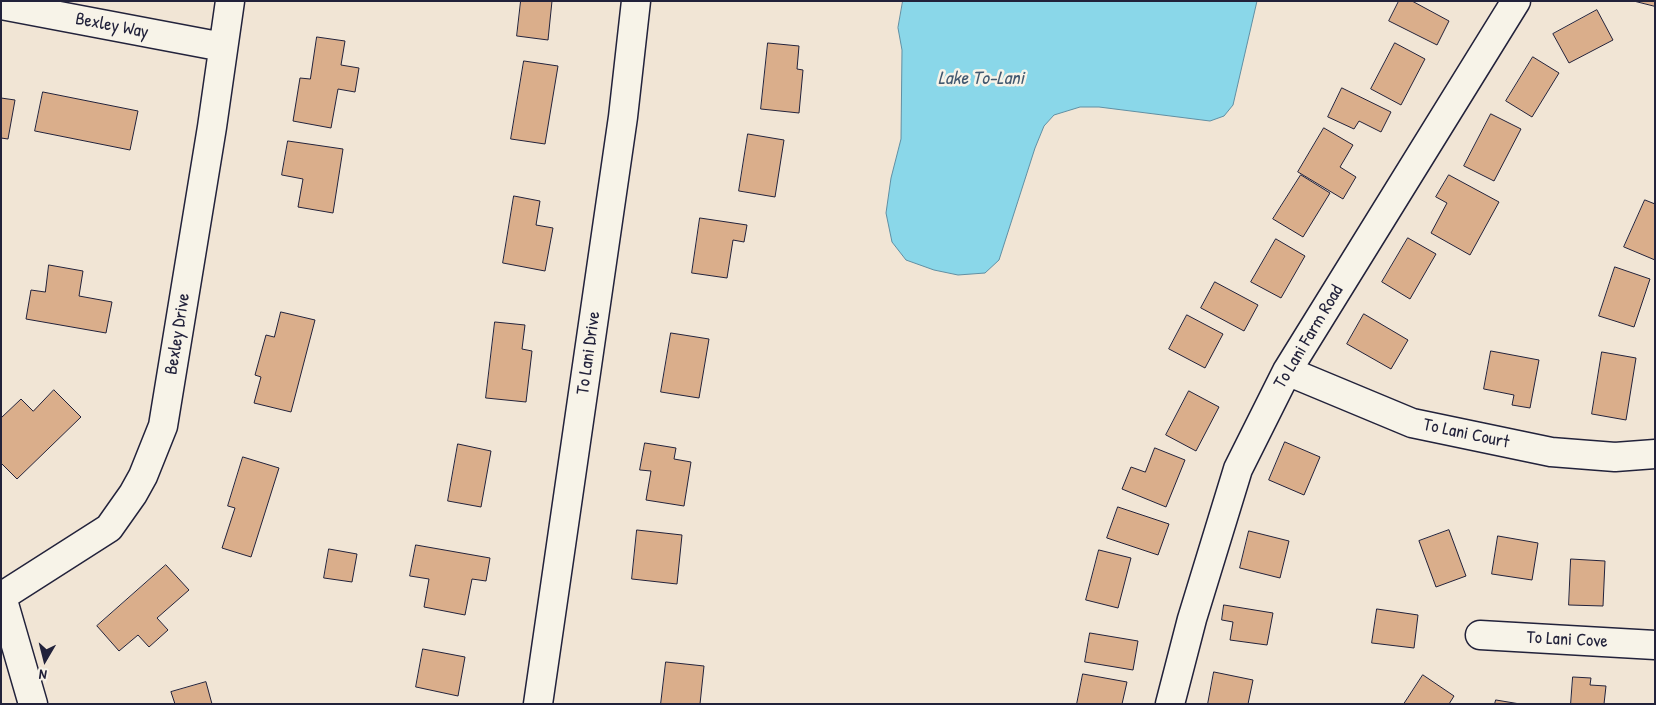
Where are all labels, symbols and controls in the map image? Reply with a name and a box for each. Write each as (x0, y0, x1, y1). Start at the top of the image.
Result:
street label: Bexley Way (74, 8, 150, 44)
water label: Lake To-Lani (938, 68, 1024, 90)
street label: To Lani Farm Road (1270, 282, 1348, 392)
street label: Bexley Drive (161, 292, 195, 376)
street label: To Lani Drive (572, 310, 606, 396)
street label: To Lani Court (1421, 414, 1511, 454)
street label: To Lani Cove (1526, 627, 1608, 653)
north arrow (20, 635, 70, 685)
text: N (38, 665, 48, 685)

